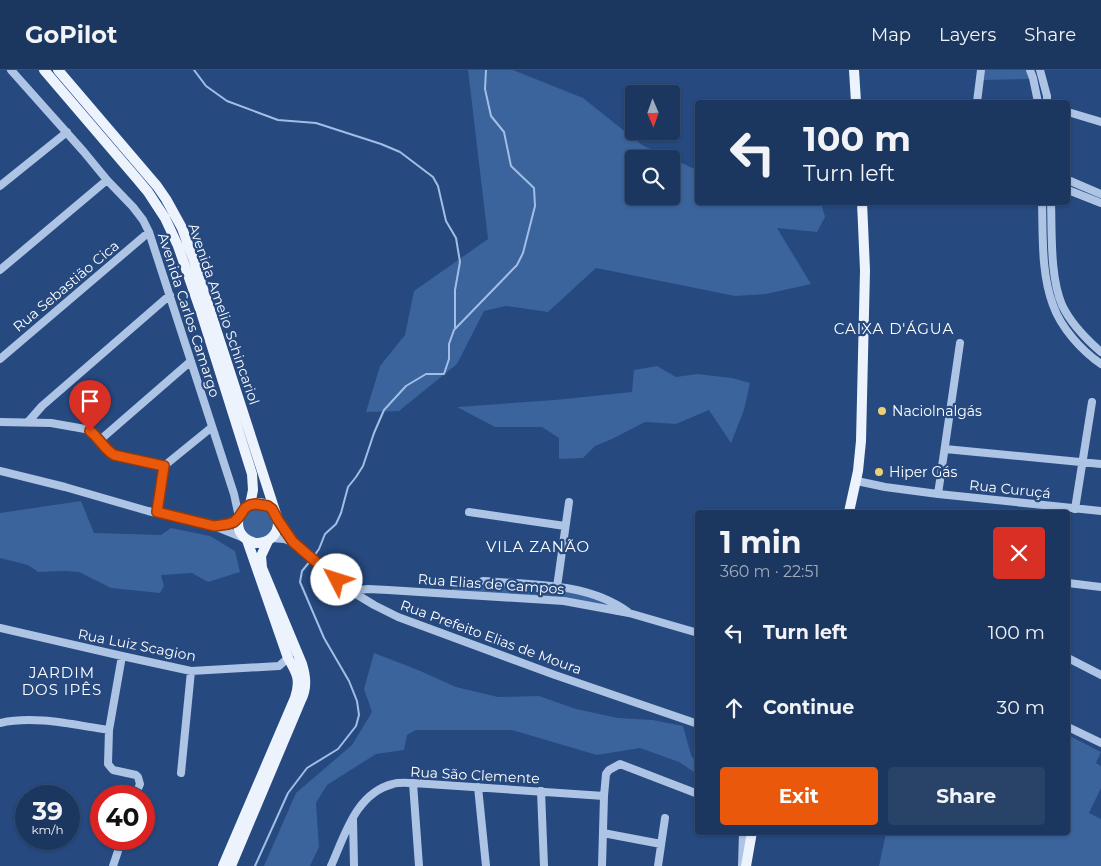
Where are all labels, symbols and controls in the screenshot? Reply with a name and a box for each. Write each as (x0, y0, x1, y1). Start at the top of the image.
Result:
text: GoPilot (25, 20, 117, 49)
text: Map (871, 24, 911, 46)
text: Layers (939, 24, 996, 46)
text: Share (1024, 24, 1076, 46)
north arrow (625, 85, 680, 140)
map controls (625, 85, 680, 205)
text: 100 m (803, 117, 911, 160)
icon: left (720, 120, 785, 185)
button: search (625, 150, 680, 205)
text: Turn left (803, 160, 895, 187)
street label: Avenida Amelio Schincariol (184, 221, 264, 407)
street label: Avenida Carlos Camargo (154, 231, 224, 400)
street label: Rua Sebastião Cica (9, 236, 123, 336)
district label: CAIXA D'ÁGUA (834, 319, 954, 338)
pin (69, 380, 111, 431)
icon: arrive (76, 387, 104, 415)
place label: Naciolnalgás (892, 402, 982, 420)
marker: Naciolnalgás (876, 405, 888, 417)
place label: Hiper Gás (889, 463, 957, 481)
marker: Hiper Gás (873, 466, 885, 478)
street label: Rua Curuçá (968, 476, 1052, 502)
text: 1 min (720, 524, 801, 561)
button: close (993, 527, 1045, 579)
district label: VILA ZANÃO (486, 537, 590, 556)
position arrow (310, 553, 362, 605)
text: 360 m · 22:51 (720, 562, 819, 581)
street label: Rua Elias de Campos (417, 570, 565, 598)
street label: Rua Prefeito Elias de Moura (398, 596, 584, 678)
icon: left (720, 619, 748, 647)
text: Turn left (763, 621, 848, 644)
text: 100 m (988, 621, 1045, 644)
street label: Rua Luiz Scagion (76, 625, 198, 665)
district label: JARDIM DOS IPÊS (22, 663, 102, 699)
icon: ahead (720, 694, 748, 722)
text: Continue (763, 696, 854, 719)
text: 30 m (997, 696, 1045, 719)
street label: Rua São Clemente (410, 763, 540, 787)
button: Exit (720, 767, 878, 825)
button: Share (888, 767, 1045, 825)
speed limit sign: 40 (90, 785, 155, 850)
text: 39 (32, 796, 63, 826)
text: km/h (31, 822, 64, 837)

